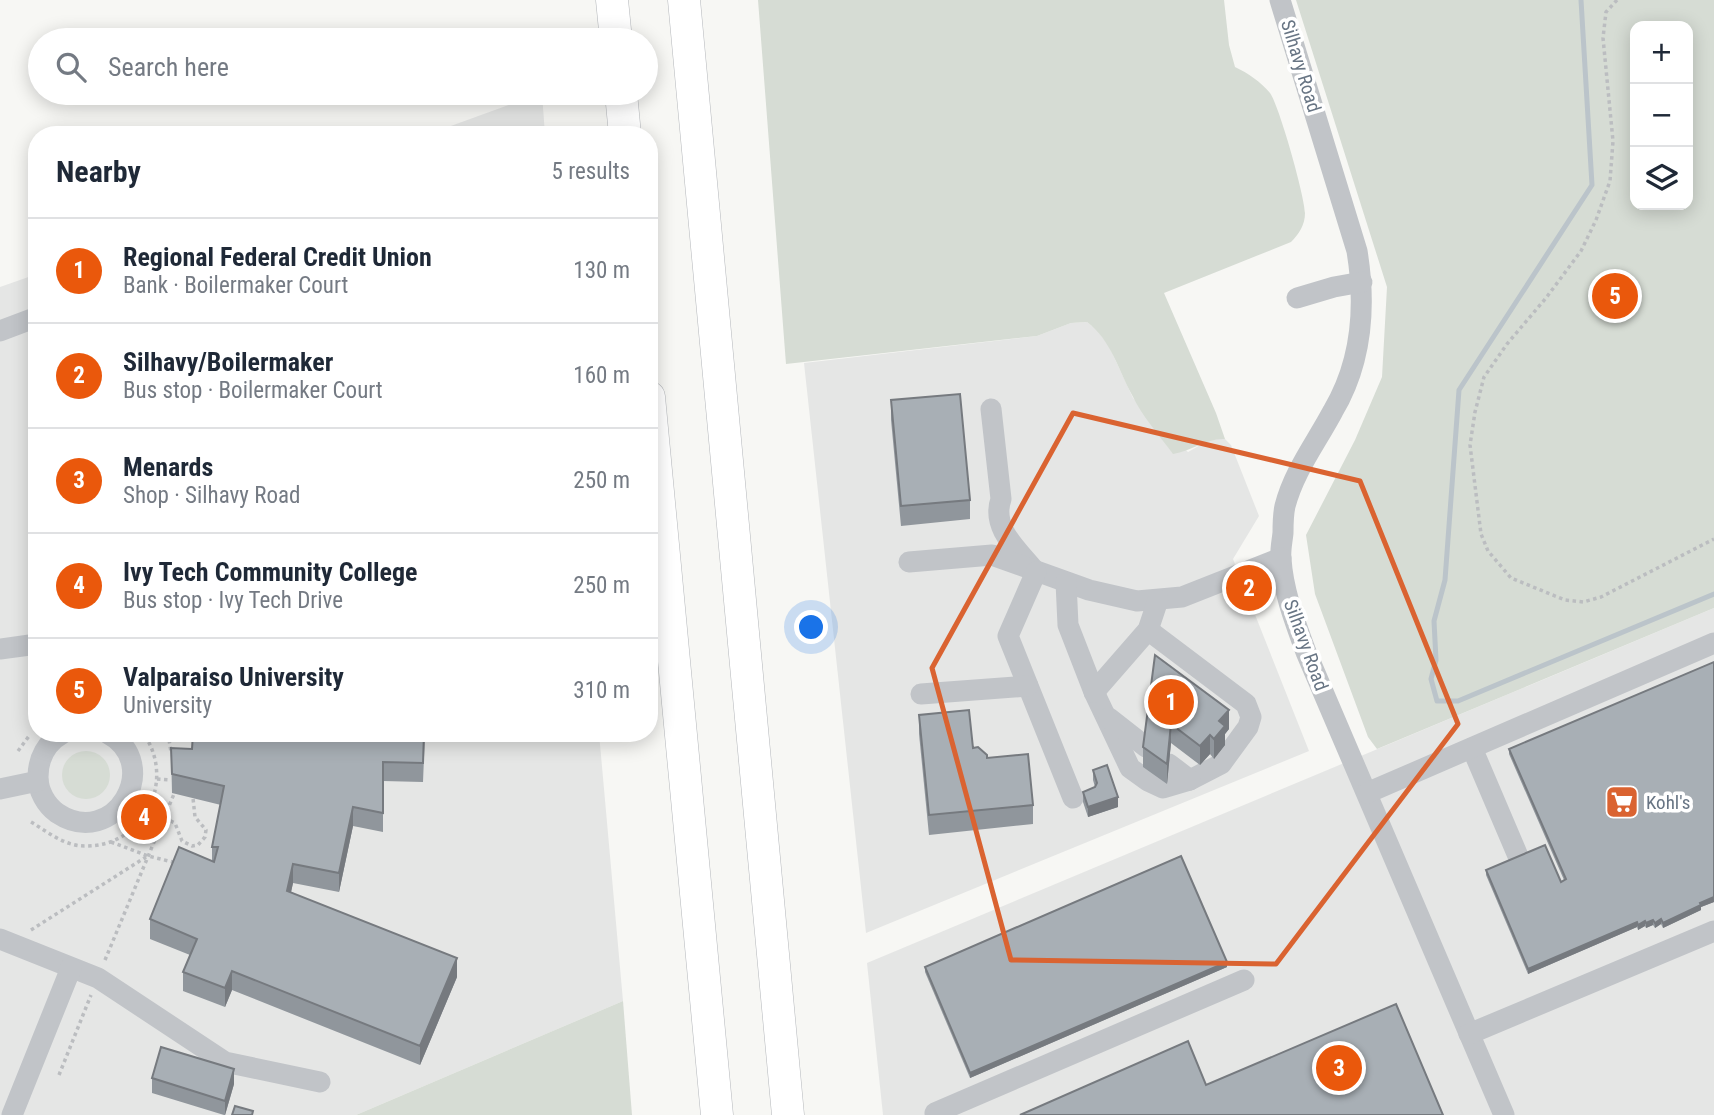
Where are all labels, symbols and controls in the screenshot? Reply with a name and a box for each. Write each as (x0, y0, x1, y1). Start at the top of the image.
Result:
street label: Silhavy Road (1276, 17, 1326, 115)
map controls (1630, 21, 1693, 210)
button: + (1630, 21, 1693, 84)
search box (28, 28, 658, 105)
icon: search (52, 48, 90, 86)
text: Search here (108, 52, 229, 82)
button: − (1630, 84, 1693, 147)
button: layers (1630, 147, 1693, 210)
text: Nearby (56, 154, 141, 189)
text: 5 results (552, 158, 630, 185)
text: Regional Federal Credit Union (123, 242, 432, 272)
text: 1 (73, 257, 85, 284)
text: 130 m (573, 257, 630, 284)
pin: 5 (1592, 270, 1638, 322)
text: Bank · Boilermaker Court (123, 272, 348, 299)
text: Silhavy/Boilermaker (123, 347, 333, 377)
text: 2 (73, 362, 85, 389)
text: 160 m (573, 362, 630, 389)
text: Bus stop · Boilermaker Court (123, 377, 383, 404)
text: Menards (123, 452, 213, 482)
text: 3 (73, 467, 85, 494)
text: 250 m (573, 467, 630, 494)
text: Shop · Silhavy Road (123, 482, 300, 509)
text: Ivy Tech Community College (123, 557, 417, 587)
pin: 2 (1226, 562, 1272, 614)
text: 4 (73, 572, 85, 599)
text: 250 m (573, 572, 630, 599)
text: Bus stop · Ivy Tech Drive (123, 587, 343, 614)
street label: Silhavy Road (1279, 596, 1333, 694)
your location (794, 610, 828, 644)
text: Valparaiso University (123, 662, 344, 692)
pin: 1 (1148, 676, 1194, 728)
text: 5 (73, 677, 85, 704)
text: 310 m (573, 677, 630, 704)
text: University (123, 692, 212, 719)
supermarket icon: Kohl's (1603, 783, 1641, 821)
pin: 4 (121, 791, 167, 843)
place label: Kohl's (1646, 791, 1690, 814)
pin: 3 (1316, 1042, 1362, 1094)

